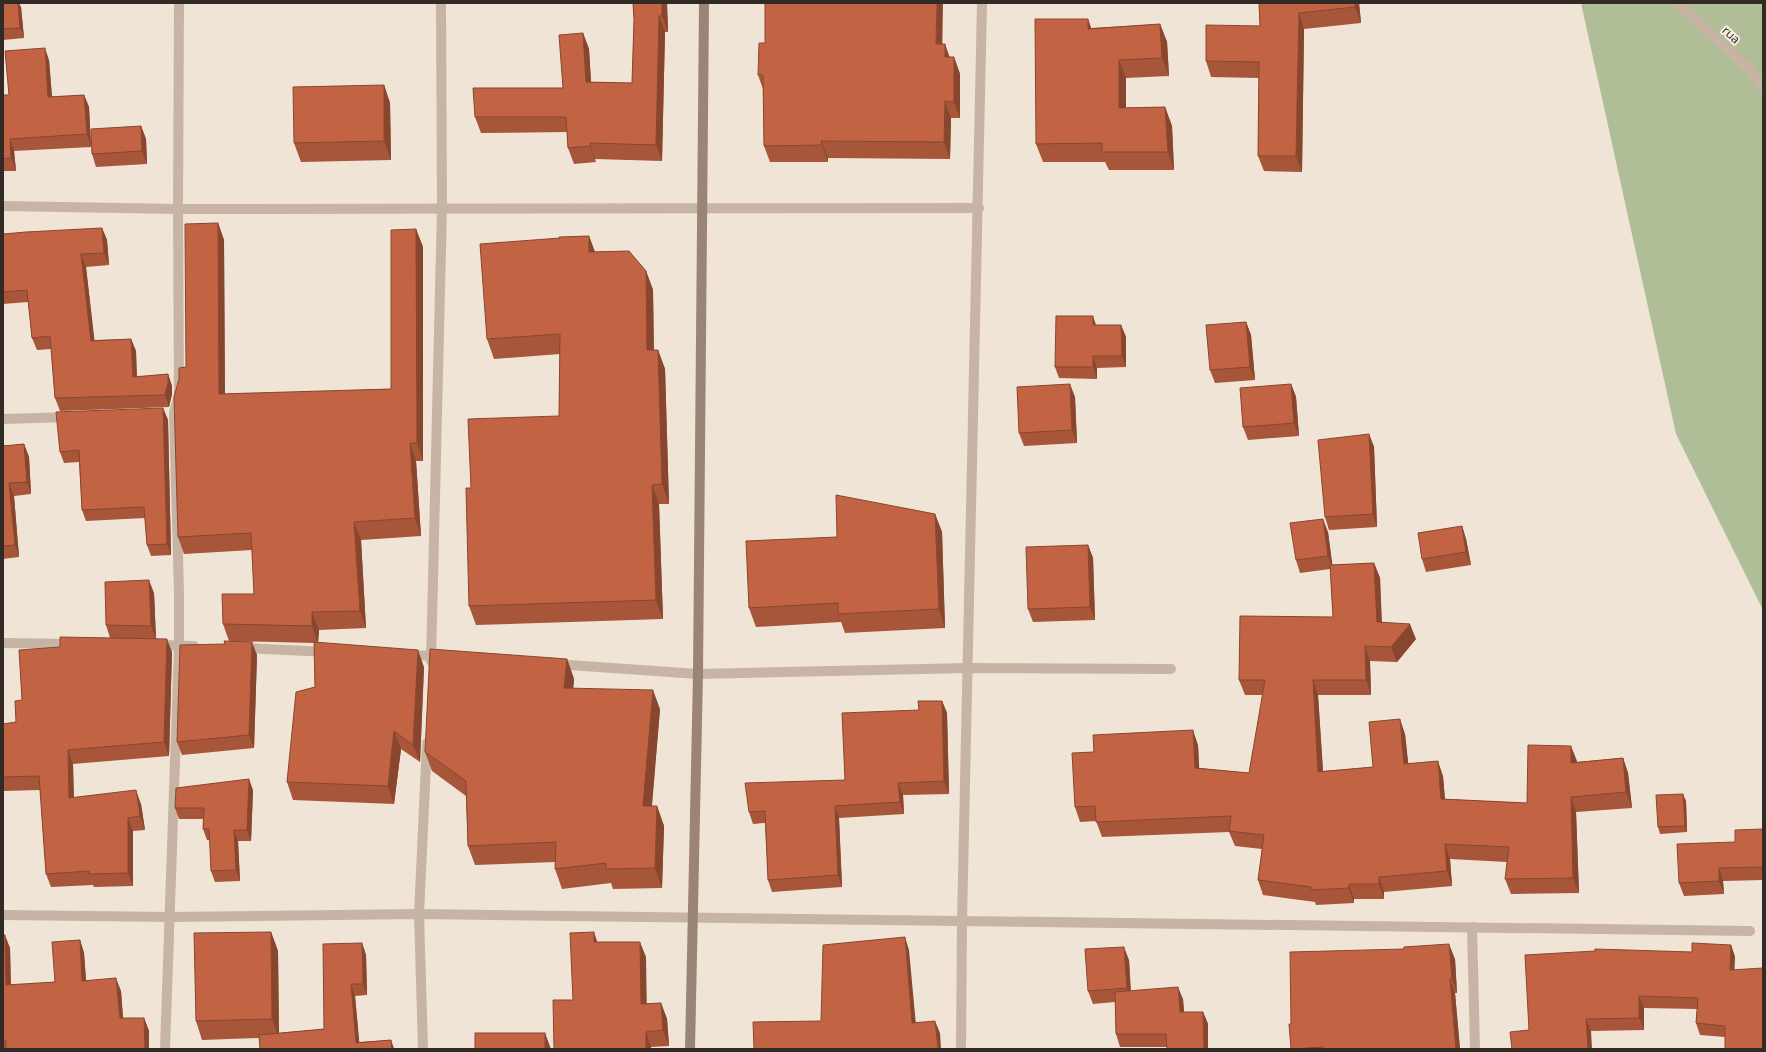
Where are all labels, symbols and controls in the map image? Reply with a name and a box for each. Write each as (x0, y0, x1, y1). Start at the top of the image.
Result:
street label: rua (1719, 22, 1744, 47)

